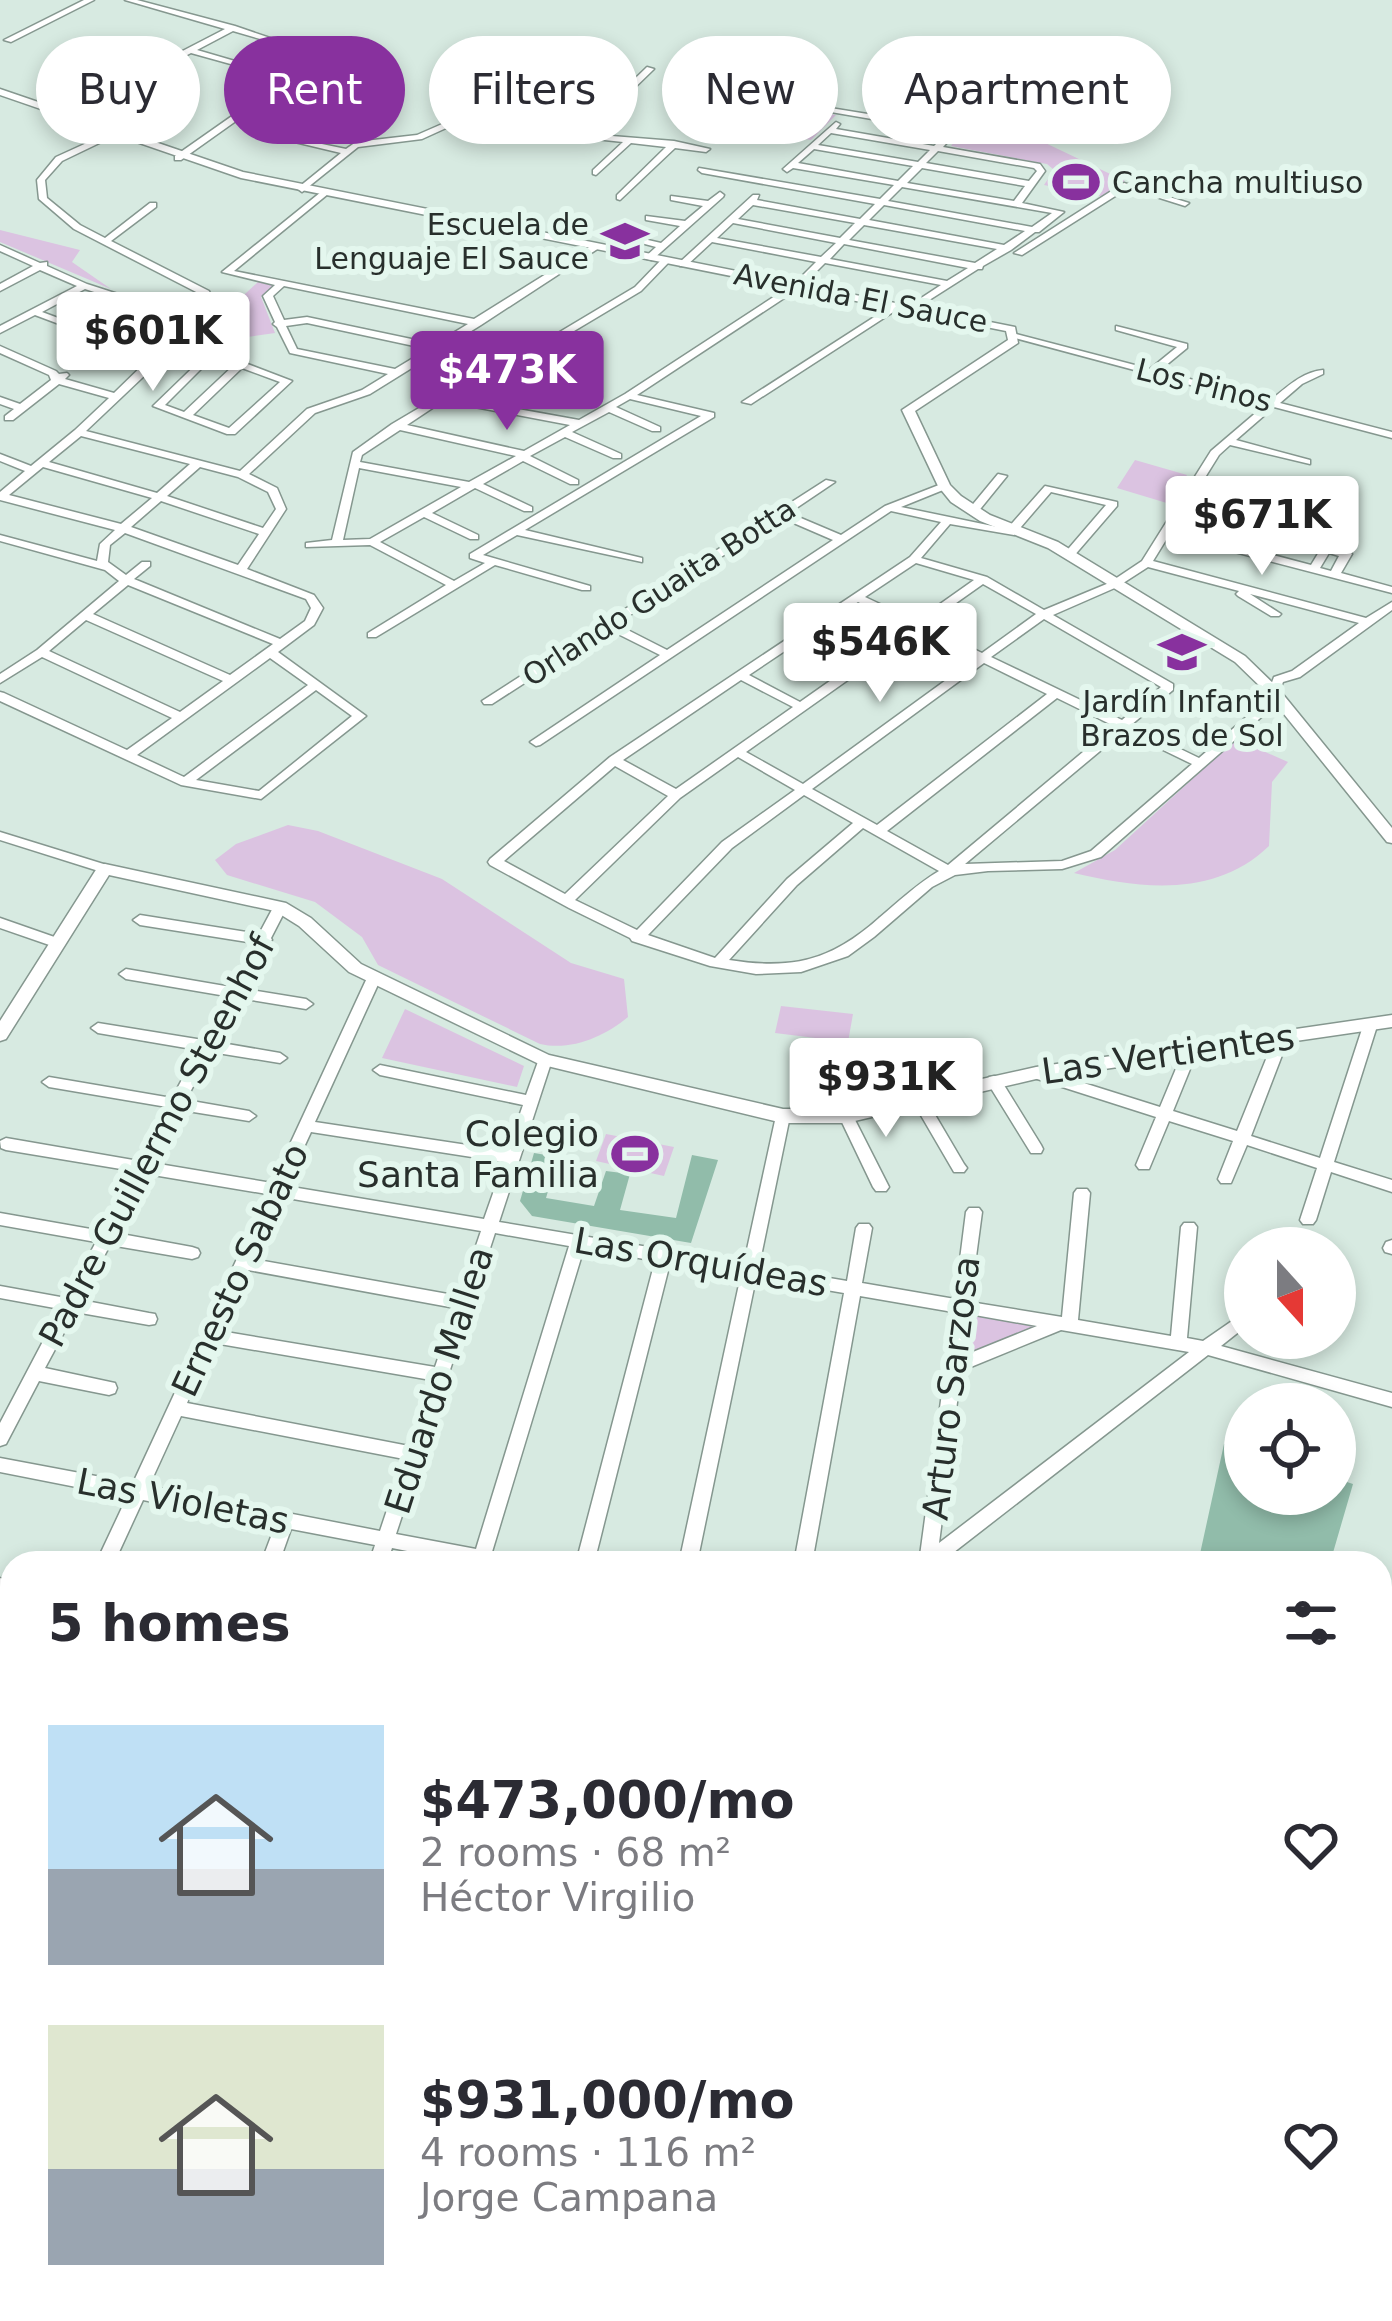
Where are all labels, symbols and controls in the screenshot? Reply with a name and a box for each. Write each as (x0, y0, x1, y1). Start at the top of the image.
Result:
chip: Buy (36, 36, 200, 144)
chip: Rent (224, 36, 405, 144)
chip: Filters (429, 36, 638, 144)
chip: New (662, 36, 838, 144)
chip: Apartment (862, 36, 1171, 144)
sports icon: Cancha multiuso (1051, 157, 1101, 207)
place label: Cancha multiuso (1112, 165, 1363, 200)
place label: Escuela de Lenguaje El Sauce (314, 207, 589, 276)
school or university icon: Escuela de Lenguaje El Sauce (600, 216, 650, 266)
street label: Avenida El Sauce (731, 256, 991, 340)
pin: $601K (69, 292, 237, 394)
text: $601K (84, 308, 222, 353)
pin: $473K (423, 331, 591, 433)
text: $473K (438, 347, 576, 392)
street label: Los Pinos (1133, 351, 1275, 419)
pin: $671K (1178, 476, 1346, 578)
street label: Orlando Guaita Botta (516, 491, 802, 693)
text: $671K (1193, 492, 1331, 537)
pin: $546K (796, 603, 964, 705)
text: $546K (811, 619, 949, 664)
school or university icon: Jardín Infantil Brazos de Sol (1157, 627, 1207, 677)
place label: Jardín Infantil Brazos de Sol (1080, 684, 1284, 753)
street label: Padre Guillermo Steenhof (31, 927, 284, 1354)
street label: Las Vertientes (1039, 1016, 1297, 1092)
pin: $931K (802, 1038, 970, 1140)
text: $931K (817, 1054, 955, 1099)
place label: Colegio Santa Familia (357, 1113, 599, 1195)
sports icon: Colegio Santa Familia (610, 1129, 660, 1179)
street label: Ernesto Sabato (163, 1137, 317, 1403)
street label: Las Orquídeas (571, 1220, 831, 1304)
north arrow (1224, 1227, 1356, 1359)
map controls (1224, 1227, 1356, 1515)
street label: Eduardo Mallea (377, 1241, 501, 1519)
street label: Arturo Sarzosa (914, 1254, 988, 1522)
button: locate (1224, 1383, 1356, 1515)
street label: Las Violetas (73, 1460, 293, 1542)
icon: filters (1278, 1590, 1344, 1656)
text: 5 homes (48, 1594, 291, 1653)
text: $473,000/mo (420, 1771, 795, 1830)
icon: home (144, 1773, 288, 1917)
icon: heart (1278, 1812, 1344, 1878)
text: 2 rooms · 68 m² (420, 1830, 731, 1875)
text: Héctor Virgilio (420, 1875, 695, 1920)
text: $931,000/mo (420, 2071, 795, 2130)
icon: home (144, 2073, 288, 2217)
icon: heart (1278, 2112, 1344, 2178)
text: 4 rooms · 116 m² (420, 2130, 756, 2175)
text: Jorge Campana (420, 2175, 718, 2220)

